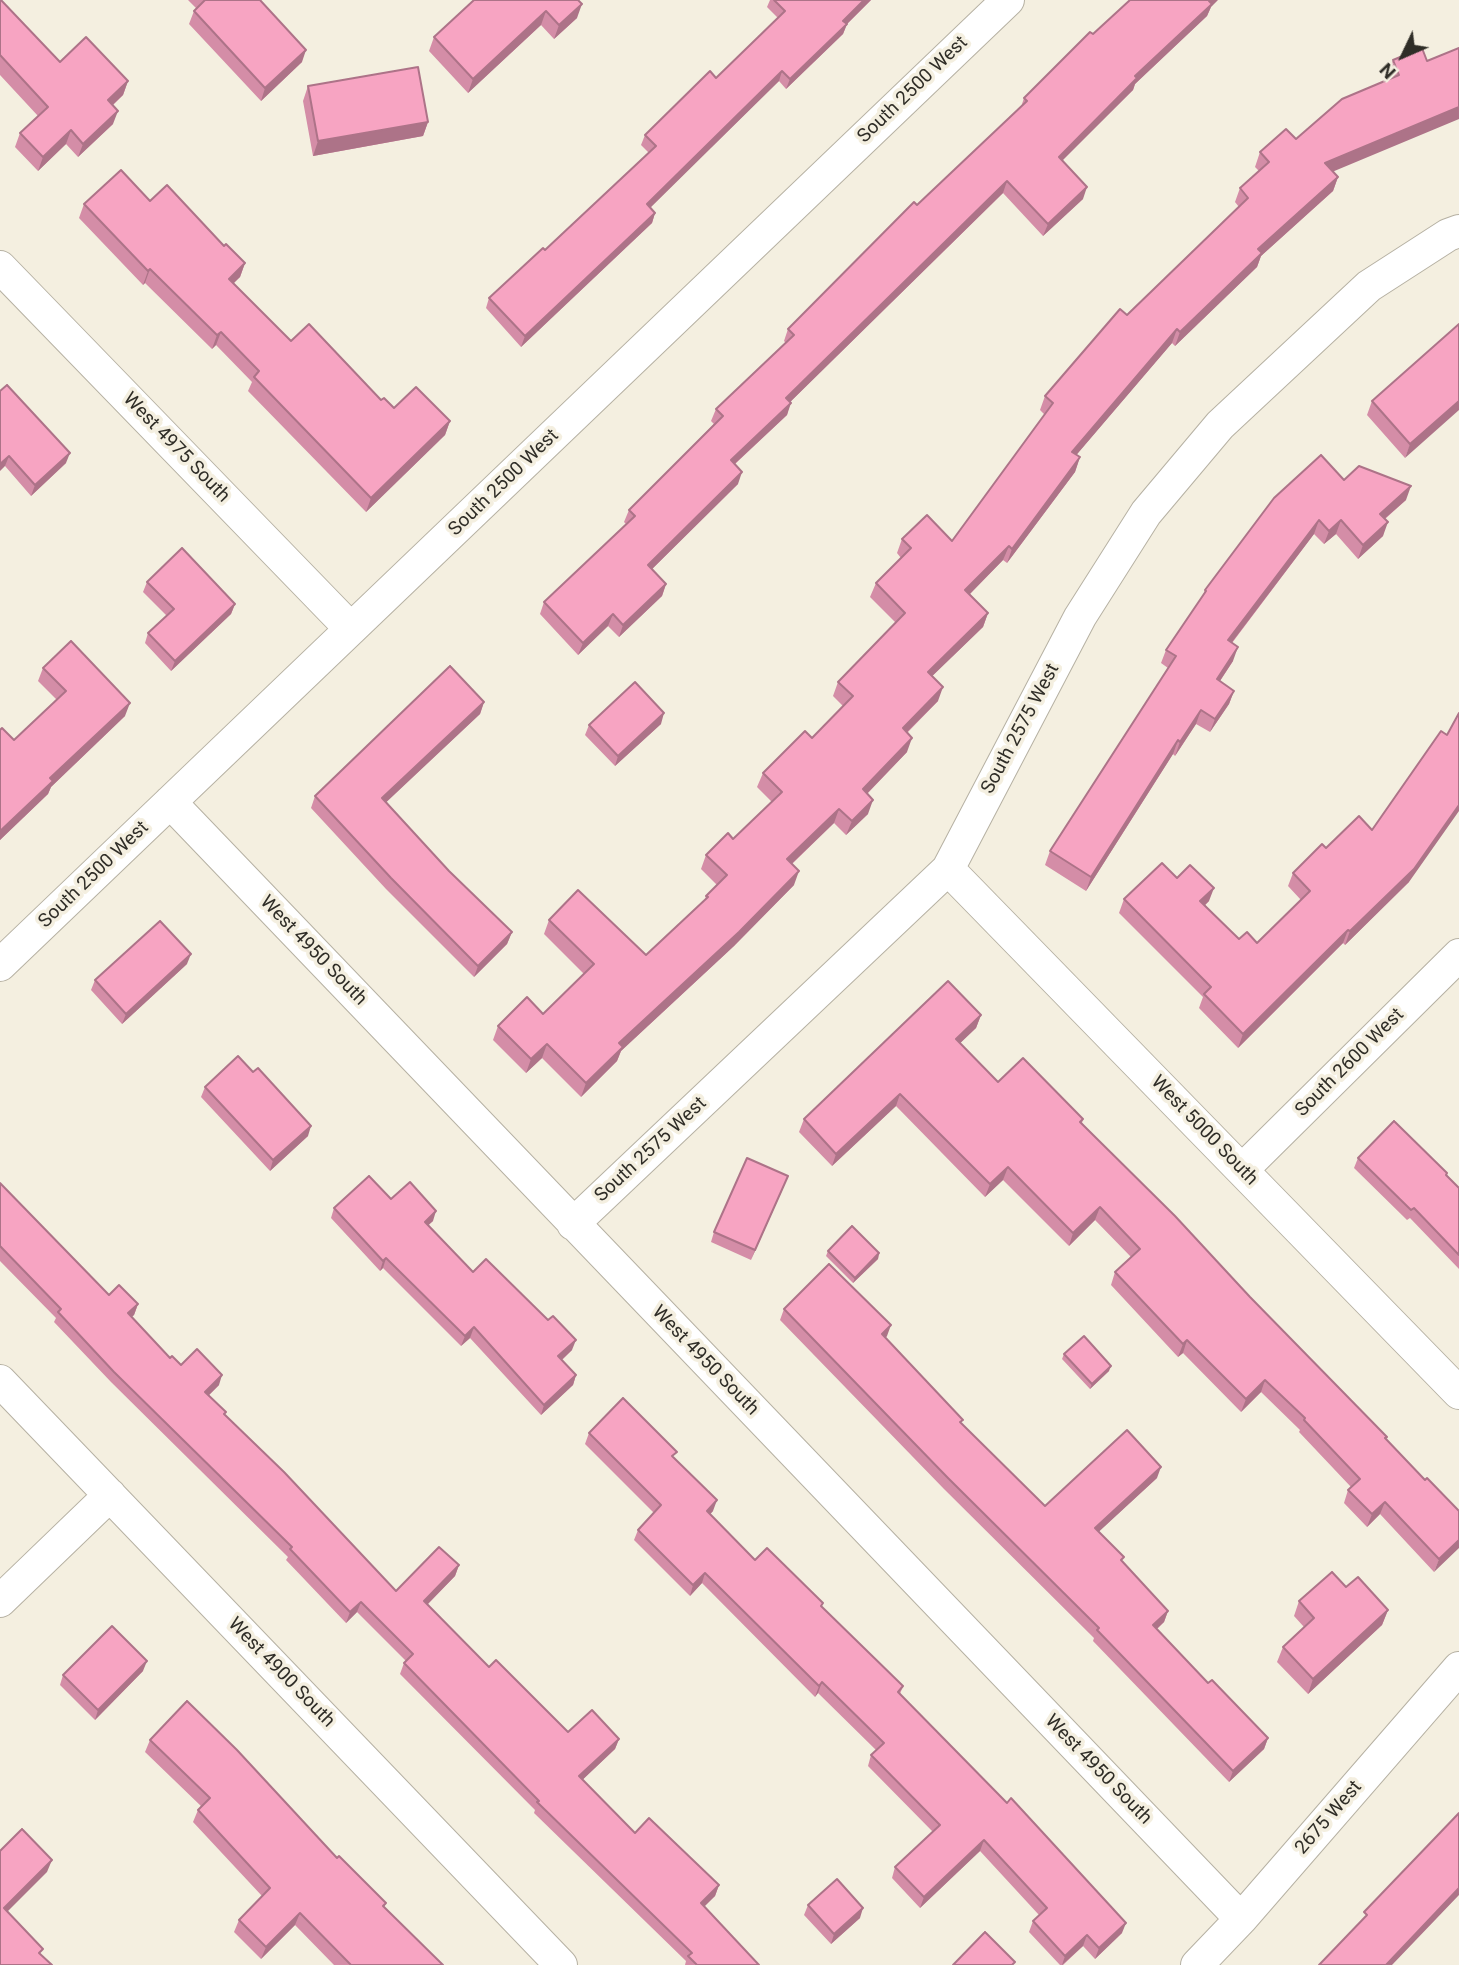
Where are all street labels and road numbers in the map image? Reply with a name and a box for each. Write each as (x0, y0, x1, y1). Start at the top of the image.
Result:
street label: South 2500 West (853, 32, 973, 148)
street label: West 4975 South (118, 388, 234, 508)
street label: South 2500 West (444, 425, 564, 541)
street label: South 2575 West (977, 660, 1065, 798)
street label: South 2500 West (34, 817, 154, 933)
street label: West 4950 South (255, 891, 371, 1011)
street label: South 2600 West (1291, 1004, 1409, 1122)
street label: West 5000 South (1146, 1071, 1262, 1191)
street label: South 2575 West (591, 1093, 711, 1207)
street label: West 4950 South (647, 1301, 763, 1421)
street label: West 4900 South (223, 1613, 339, 1733)
street label: West 4950 South (1040, 1710, 1156, 1830)
street label: 2675 West (1291, 1777, 1367, 1859)

